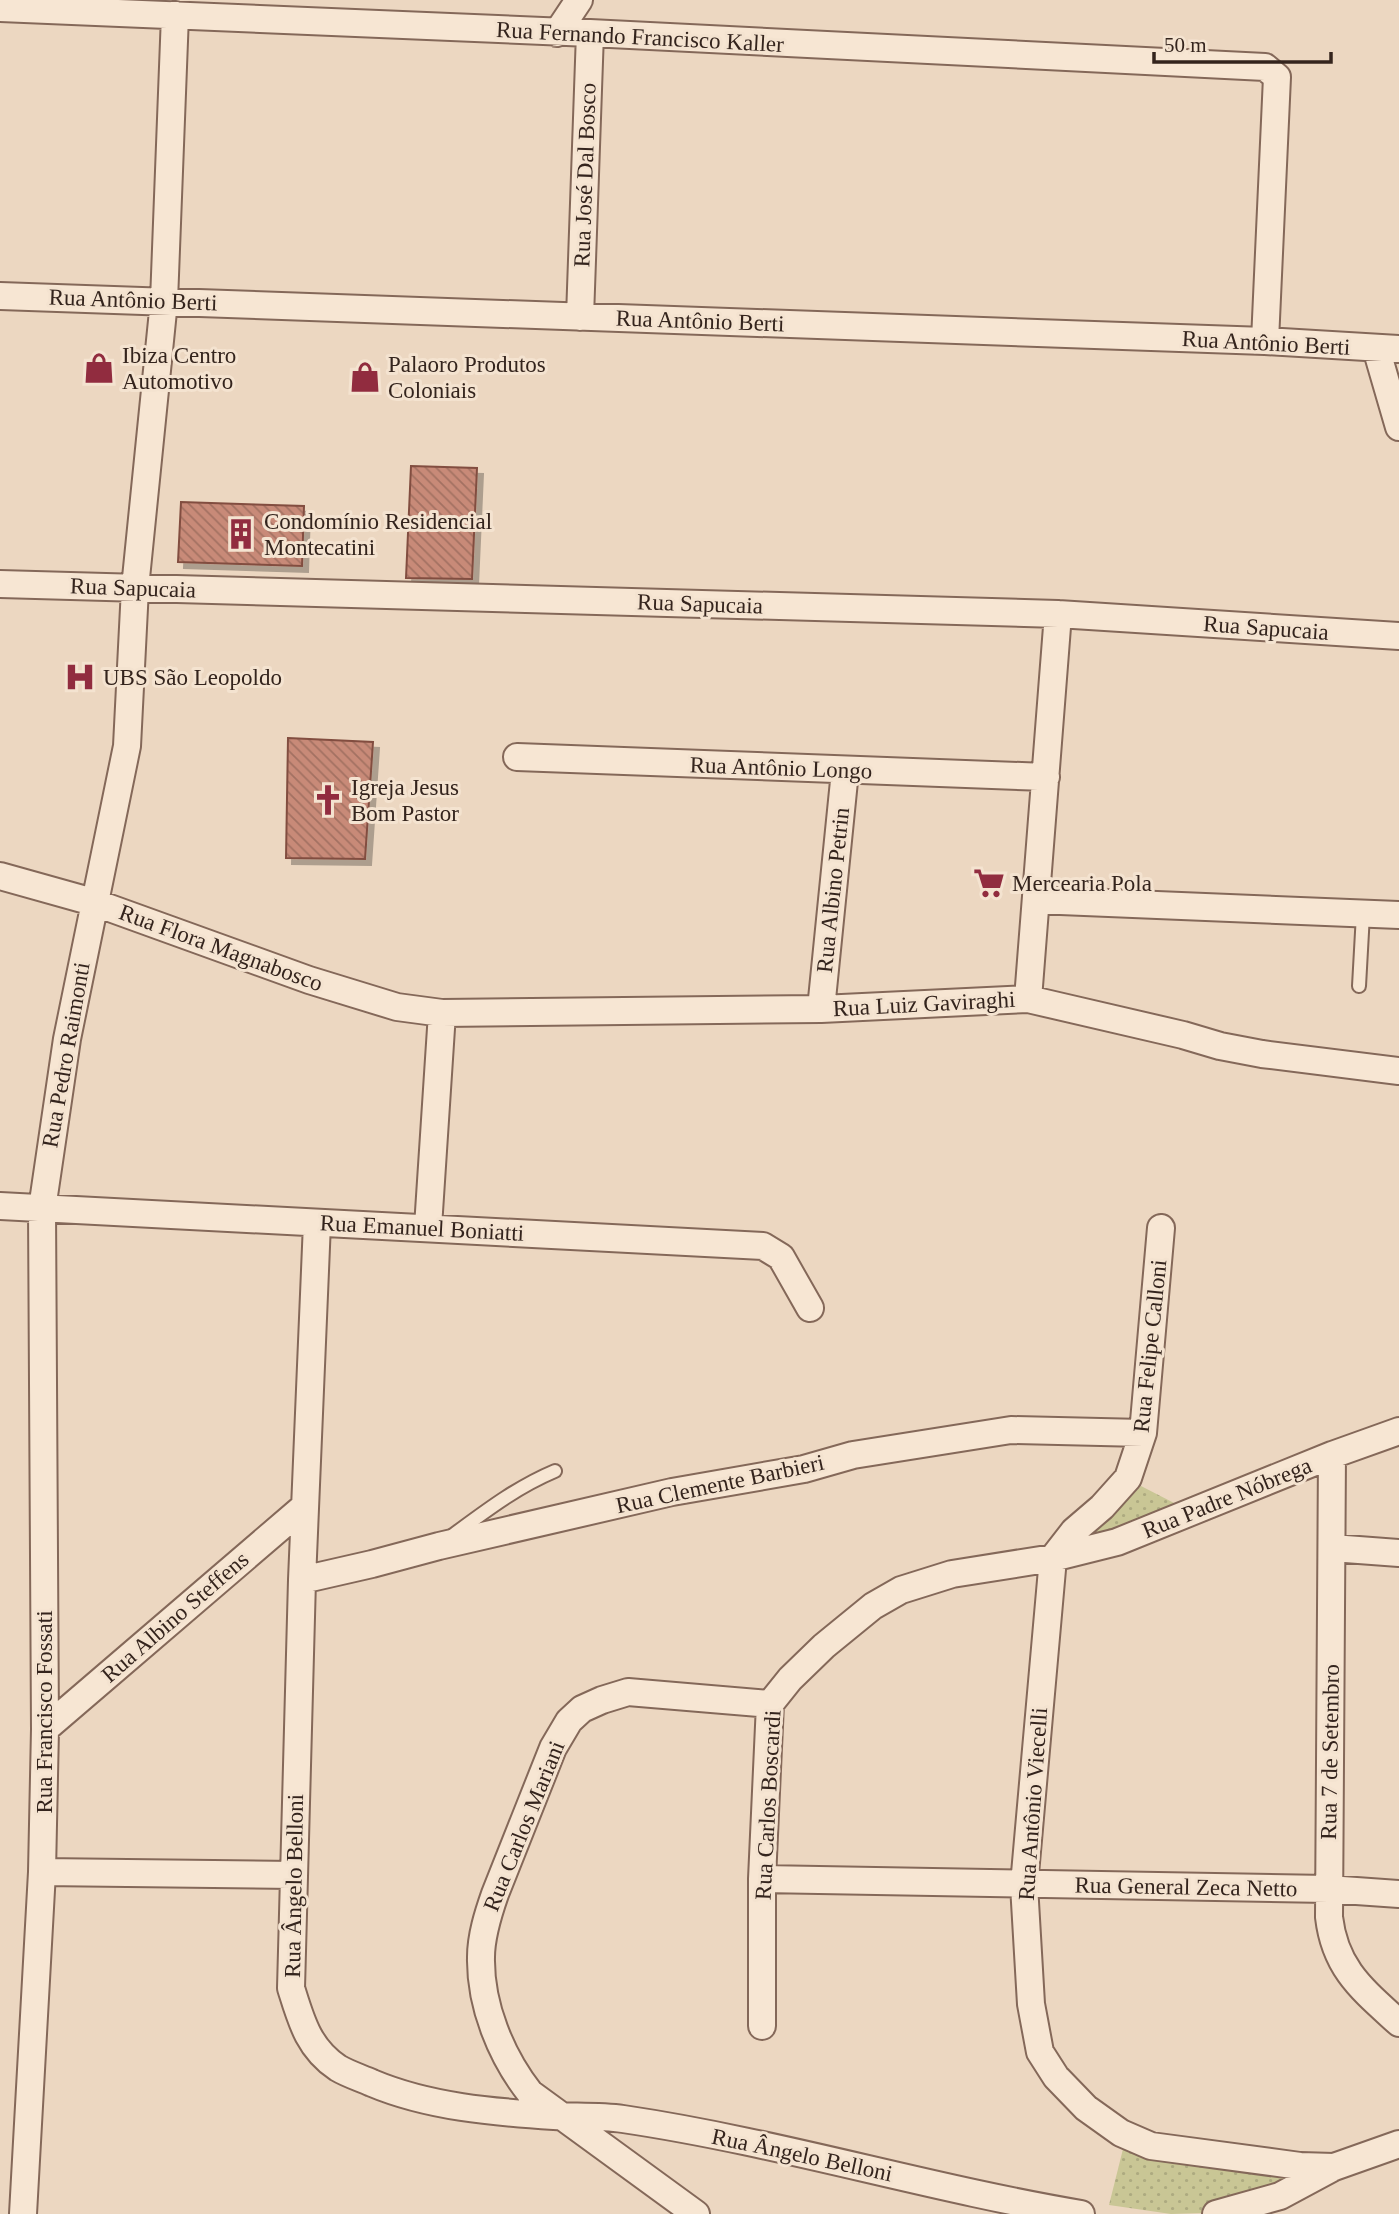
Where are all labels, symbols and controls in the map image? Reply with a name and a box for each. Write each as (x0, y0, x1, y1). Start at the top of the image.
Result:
street label: Rua Fernando Francisco Kaller (496, 17, 785, 57)
scale bar (1154, 21, 1331, 65)
text: 50 m (1164, 33, 1207, 57)
street label: Rua José Dal Bosco (569, 82, 601, 268)
street label: Rua Antônio Berti (48, 285, 218, 315)
street label: Rua Antônio Berti (615, 306, 785, 336)
street label: Rua Antônio Berti (1181, 326, 1351, 360)
place label: Ibiza Centro Automotivo (122, 343, 236, 394)
shop icon: Ibiza Centro Automotivo (82, 351, 116, 385)
place label: Palaoro Produtos Coloniais (388, 352, 546, 403)
shop icon: Palaoro Produtos Coloniais (348, 360, 382, 394)
place label: Condomínio Residencial Montecatini (264, 509, 492, 560)
building icon: Condomínio Residencial Montecatini (224, 517, 258, 551)
street label: Rua Sapucaia (70, 573, 196, 603)
street label: Rua Sapucaia (637, 589, 763, 619)
street label: Rua Sapucaia (1202, 611, 1330, 645)
hospital icon: UBS São Leopoldo (63, 660, 97, 694)
place label: UBS São Leopoldo (103, 665, 282, 690)
street label: Rua Antônio Longo (689, 752, 873, 784)
place label: Igreja Jesus Bom Pastor (351, 775, 459, 826)
church icon: Igreja Jesus Bom Pastor (311, 783, 345, 817)
street label: Rua Albino Petrin (812, 806, 854, 974)
supermarket icon: Mercearia Pola (972, 866, 1006, 900)
place label: Mercearia Pola (1012, 871, 1152, 896)
street label: Rua Flora Magnabosco (116, 900, 326, 996)
street label: Rua Pedro Raimonti (37, 960, 95, 1150)
street label: Rua Luiz Gaviraghi (832, 987, 1016, 1021)
street label: Rua Emanuel Boniatti (319, 1210, 525, 1246)
street label: Rua Felipe Calloni (1128, 1258, 1172, 1434)
street label: Rua Clemente Barbieri (614, 1450, 826, 1518)
street label: Rua Padre Nóbrega (1139, 1453, 1315, 1543)
street label: Rua Albino Steffens (97, 1546, 253, 1687)
street label: Rua Francisco Fossati (32, 1610, 57, 1814)
street label: Rua 7 de Setembro (1316, 1664, 1344, 1840)
street label: Rua Antônio Viecelli (1014, 1707, 1052, 1901)
street label: Rua Carlos Boscardi (751, 1709, 785, 1901)
street label: Rua Carlos Mariani (478, 1737, 570, 1915)
street label: Rua Ângelo Belloni (280, 1794, 308, 1978)
street label: Rua General Zeca Netto (1074, 1873, 1298, 1901)
street label: Rua Ângelo Belloni (709, 2124, 895, 2186)

